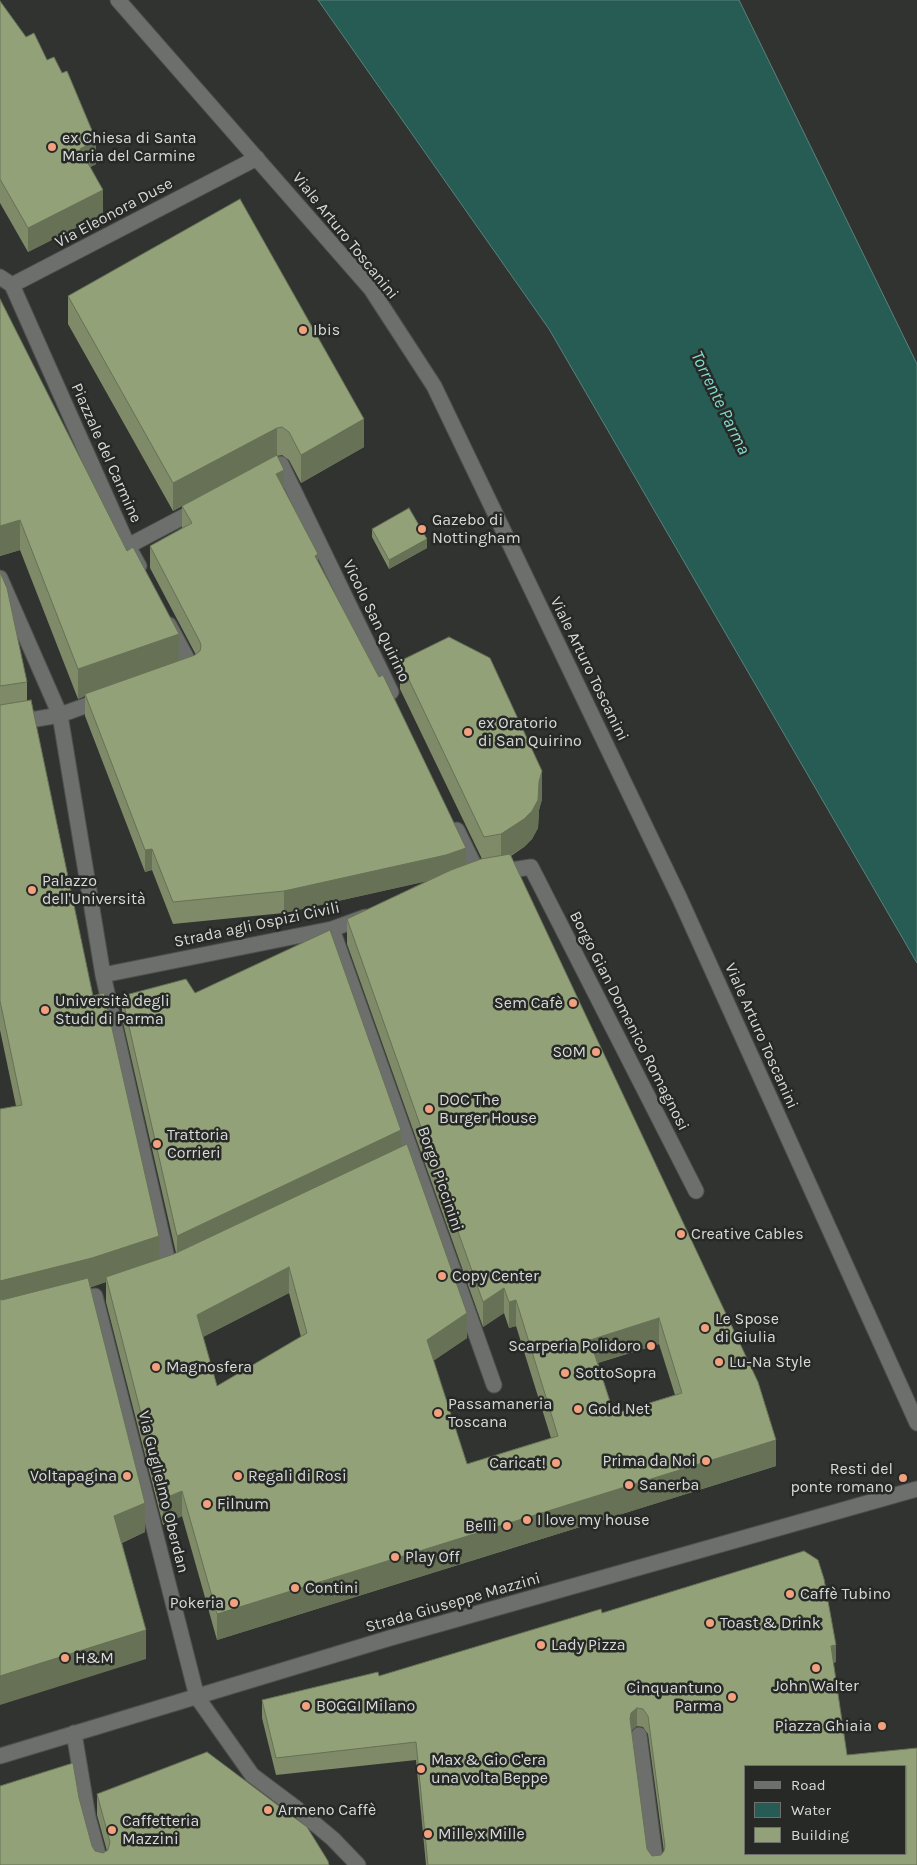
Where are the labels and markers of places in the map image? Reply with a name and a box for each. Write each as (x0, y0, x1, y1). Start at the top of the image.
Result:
place label: ex Chiesa di Santa Maria del Carmine (62, 128, 197, 166)
marker: ex Chiesa di Santa Maria del Carmine (46, 141, 58, 153)
place label: Ibis (313, 320, 340, 340)
marker: Ibis (297, 324, 309, 336)
place label: Gazebo di Nottingham (432, 510, 521, 548)
marker: Gazebo di Nottingham (416, 523, 428, 535)
place label: ex Oratorio di San Quirino (478, 713, 582, 751)
marker: ex Oratorio di San Quirino (462, 726, 474, 738)
place label: Palazzo dell'Università (42, 871, 146, 909)
marker: Palazzo dell'Università (26, 884, 38, 896)
place label: Università degli Studi di Parma (55, 991, 170, 1029)
place label: Sem Cafè (494, 993, 563, 1013)
marker: Sem Cafè (567, 997, 579, 1009)
marker: Università degli Studi di Parma (39, 1004, 51, 1016)
place label: SOM (552, 1042, 586, 1062)
marker: SOM (590, 1046, 602, 1058)
place label: DOC The Burger House (439, 1090, 537, 1128)
marker: DOC The Burger House (423, 1103, 435, 1115)
place label: Trattoria Corrieri (167, 1125, 229, 1163)
marker: Trattoria Corrieri (151, 1138, 163, 1150)
place label: Creative Cables (691, 1224, 804, 1244)
marker: Creative Cables (675, 1228, 687, 1240)
place label: Copy Center (452, 1266, 539, 1286)
marker: Copy Center (436, 1270, 448, 1282)
place label: Le Spose di Giulia (715, 1309, 779, 1347)
marker: Le Spose di Giulia (699, 1322, 711, 1334)
place label: Scarperia Polidoro (508, 1336, 641, 1356)
marker: Scarperia Polidoro (645, 1340, 657, 1352)
place label: Lu-Na Style (729, 1352, 811, 1372)
marker: Lu-Na Style (713, 1356, 725, 1368)
place label: Magnosfera (166, 1357, 252, 1377)
marker: Magnosfera (150, 1361, 162, 1373)
place label: SottoSopra (575, 1363, 657, 1383)
marker: SottoSopra (559, 1367, 571, 1379)
place label: Passamaneria Toscana (448, 1394, 552, 1432)
place label: Gold Net (588, 1399, 650, 1419)
marker: Gold Net (572, 1403, 584, 1415)
marker: Passamaneria Toscana (432, 1407, 444, 1419)
place label: Prima da Noi (602, 1451, 696, 1471)
place label: Caricat! (489, 1453, 546, 1473)
marker: Prima da Noi (700, 1455, 712, 1467)
marker: Caricat! (550, 1457, 562, 1469)
place label: Resti del ponte romano (791, 1459, 893, 1497)
place label: Voltapagina (30, 1466, 117, 1486)
place label: Regali di Rosi (248, 1466, 347, 1486)
marker: Voltapagina (121, 1470, 133, 1482)
marker: Regali di Rosi (232, 1470, 244, 1482)
marker: Resti del ponte romano (897, 1472, 909, 1484)
place label: Sanerba (639, 1475, 699, 1495)
marker: Sanerba (623, 1479, 635, 1491)
place label: Filnum (217, 1494, 269, 1514)
marker: Filnum (201, 1498, 213, 1510)
place label: I love my house (537, 1510, 649, 1530)
marker: I love my house (521, 1514, 533, 1526)
place label: Belli (465, 1516, 497, 1536)
marker: Belli (501, 1520, 513, 1532)
place label: Play Off (405, 1547, 460, 1567)
marker: Play Off (389, 1551, 401, 1563)
place label: Contini (305, 1578, 358, 1598)
marker: Contini (289, 1582, 301, 1594)
place label: Caffè Tubino (800, 1584, 891, 1604)
marker: Caffè Tubino (784, 1588, 796, 1600)
place label: Pokeria (170, 1593, 224, 1613)
marker: Pokeria (228, 1597, 240, 1609)
place label: Toast & Drink (720, 1613, 821, 1633)
marker: Toast & Drink (704, 1617, 716, 1629)
place label: Lady Pizza (551, 1635, 626, 1655)
marker: Lady Pizza (535, 1639, 547, 1651)
place label: H&M (75, 1648, 114, 1668)
marker: H&M (59, 1652, 71, 1664)
marker: John Walter (810, 1662, 822, 1674)
place label: John Walter (773, 1676, 859, 1696)
place label: Cinquantuno Parma (626, 1678, 722, 1716)
marker: Cinquantuno Parma (726, 1691, 738, 1703)
place label: BOGGI Milano (316, 1696, 415, 1716)
marker: BOGGI Milano (300, 1700, 312, 1712)
place label: Piazza Ghiaia (775, 1716, 872, 1736)
marker: Piazza Ghiaia (876, 1720, 888, 1732)
place label: Max & Gio C'era una volta Beppe (431, 1750, 548, 1788)
marker: Max & Gio C'era una volta Beppe (415, 1763, 427, 1775)
place label: Armeno Caffè (278, 1800, 376, 1820)
marker: Armeno Caffè (262, 1804, 274, 1816)
place label: Caffetteria Mazzini (122, 1811, 199, 1849)
marker: Caffetteria Mazzini (106, 1824, 118, 1836)
place label: Mille x Mille (438, 1824, 525, 1844)
marker: Mille x Mille (422, 1828, 434, 1840)

